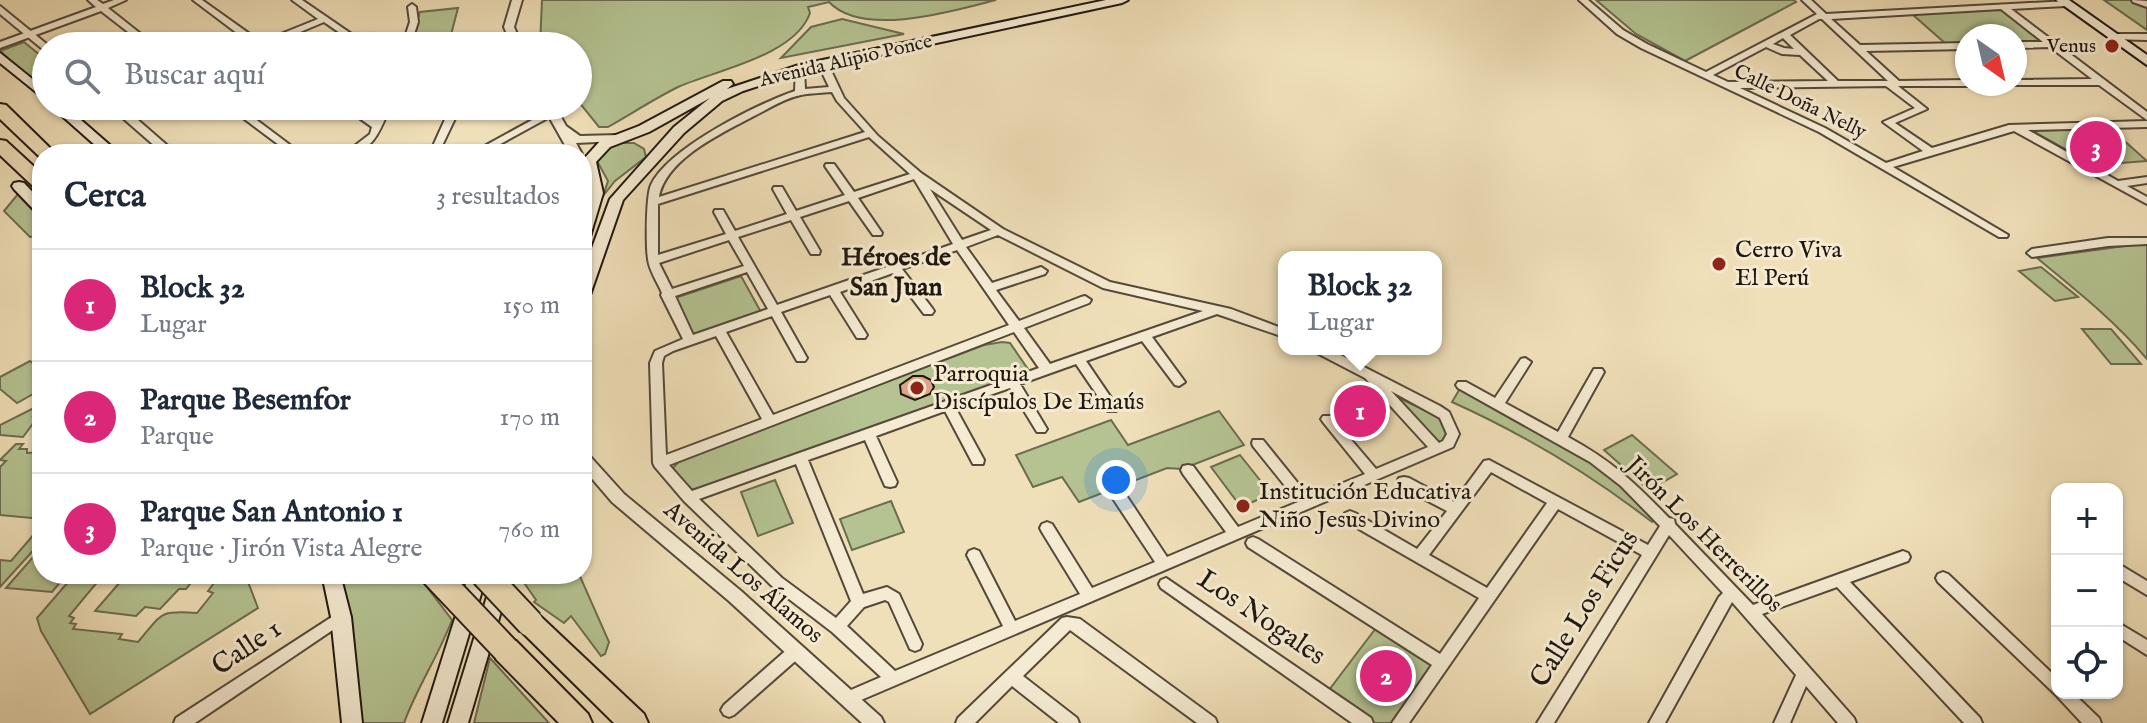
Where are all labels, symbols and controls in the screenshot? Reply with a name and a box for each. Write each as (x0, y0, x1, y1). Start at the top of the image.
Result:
north arrow (1955, 24, 2027, 96)
street label: Avenida Alipio Ponce (756, 29, 935, 93)
search box (32, 32, 592, 120)
place label: Venus (2046, 34, 2096, 59)
marker: Venus (2103, 37, 2121, 55)
icon: search (60, 54, 104, 98)
text: Buscar aquí (124, 57, 265, 95)
street label: Calle Doña Nelly (1730, 59, 1870, 145)
pin: 3 (2070, 117, 2122, 177)
text: Cerca (64, 175, 146, 218)
text: 3 resultados (436, 180, 560, 213)
place label: Cerro Viva El Perú (1735, 235, 1843, 294)
district label: Héroes de San Juan (841, 241, 951, 304)
popup (1278, 251, 1442, 355)
marker: Cerro Viva El Perú (1710, 255, 1728, 273)
text: Block 32 (1308, 268, 1412, 306)
text: Block 32 (140, 270, 245, 308)
text: 1 (85, 289, 95, 322)
text: 150 m (502, 289, 560, 322)
text: Lugar (1308, 306, 1374, 339)
text: Lugar (140, 308, 207, 341)
place label: Parroquia Discípulos De Emaús (933, 359, 1144, 418)
marker: Parroquia Discípulos De Emaús (908, 379, 926, 397)
pin: 1 (1334, 381, 1386, 441)
text: Parque Besemfor (140, 382, 351, 420)
text: 2 (84, 401, 96, 434)
text: 170 m (500, 401, 560, 434)
text: Parque (140, 420, 214, 453)
street label: Jirón Los Herrerillos (1617, 448, 1789, 620)
your location (1096, 460, 1136, 500)
place label: Institución Educativa Niño Jesus Divino (1259, 477, 1472, 536)
map controls (2051, 483, 2123, 699)
button: + (2051, 483, 2123, 555)
text: Parque San Antonio 1 (140, 494, 403, 532)
street label: Avenida Los Álamos (656, 494, 829, 651)
marker: Institución Educativa Niño Jesus Divino (1234, 497, 1252, 515)
text: 3 (85, 513, 95, 546)
text: 760 m (498, 513, 560, 546)
street label: Calle Los Ficus (1523, 524, 1647, 694)
text: Parque · Jirón Vista Alegre (140, 532, 422, 565)
button: − (2051, 555, 2123, 627)
street label: Los Nogales (1190, 562, 1332, 674)
street label: Calle 1 (205, 612, 289, 684)
button: locate (2051, 627, 2123, 699)
pin: 2 (1360, 646, 1412, 706)

